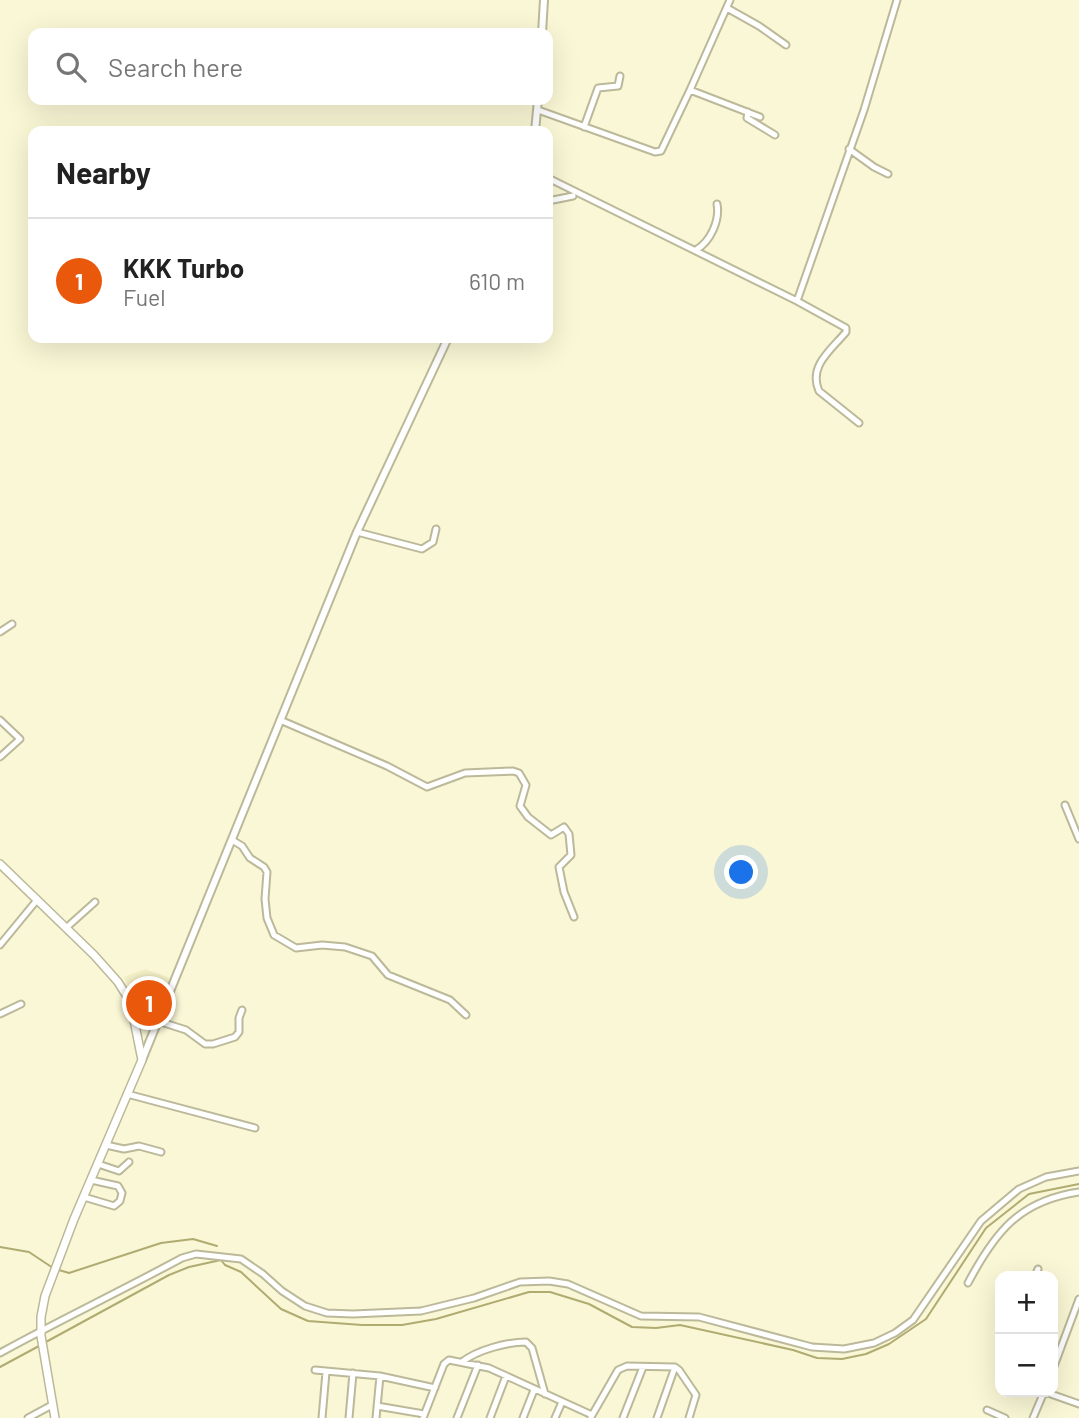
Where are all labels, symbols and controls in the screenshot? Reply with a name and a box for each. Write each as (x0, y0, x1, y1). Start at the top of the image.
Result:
search box (28, 28, 553, 105)
icon: search (52, 48, 90, 86)
text: Search here (108, 51, 243, 82)
text: Nearby (56, 154, 151, 190)
text: KKK Turbo (123, 252, 244, 283)
text: 1 (75, 267, 83, 295)
text: 610 m (469, 267, 525, 295)
text: Fuel (123, 283, 166, 311)
your location (724, 855, 758, 889)
pin: 1 (126, 977, 172, 1029)
map controls (995, 1271, 1058, 1397)
button: + (995, 1271, 1058, 1334)
button: − (995, 1334, 1058, 1397)

